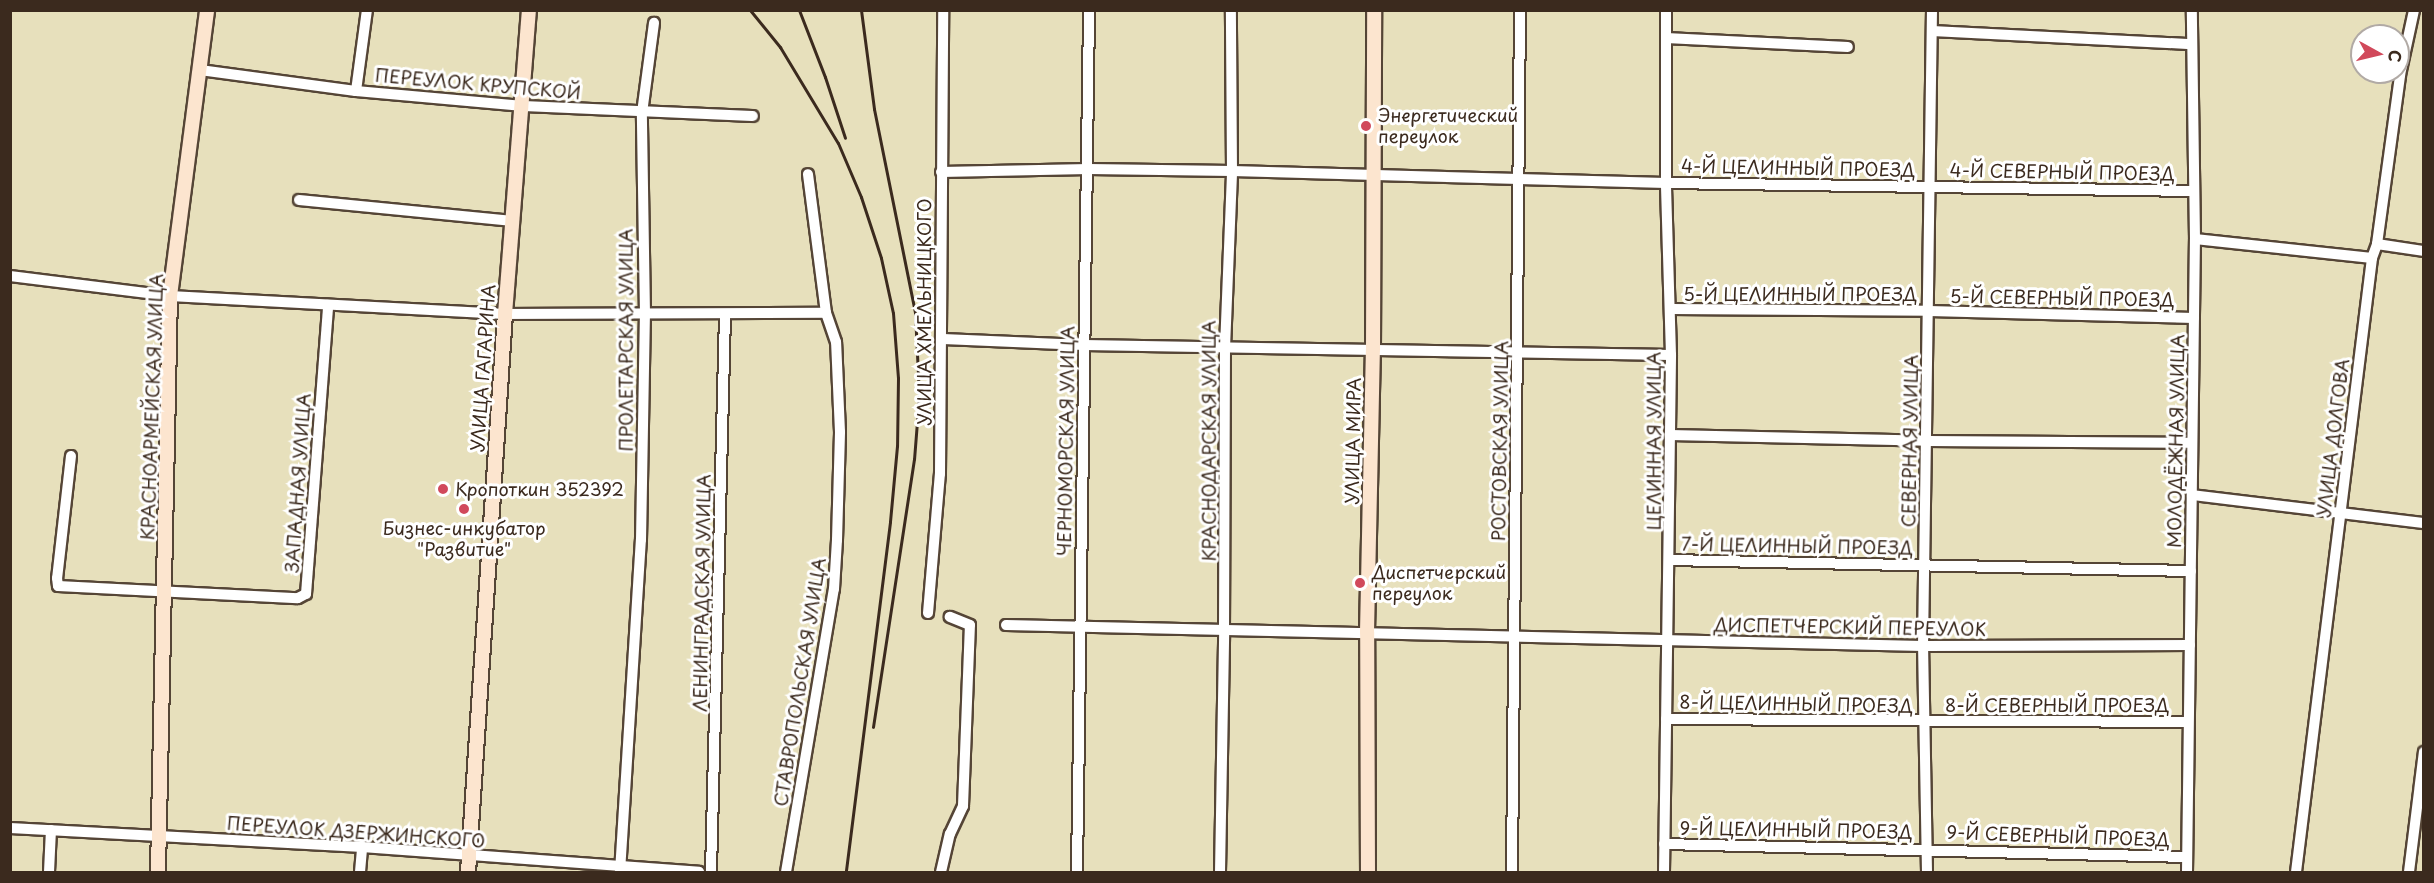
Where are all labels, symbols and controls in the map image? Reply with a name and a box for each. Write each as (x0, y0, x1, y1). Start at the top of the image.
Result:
north arrow (2350, 24, 2410, 84)
text: С (2383, 49, 2409, 64)
street label: ПЕРЕУЛОК КРУПСКОЙ (374, 64, 582, 104)
place label: Энергетический переулок (1378, 105, 1518, 148)
marker: Энергетический переулок (1359, 119, 1373, 133)
street label: 4-Й ЦЕЛИННЫЙ ПРОЕЗД (1681, 155, 1915, 181)
street label: 4-Й СЕВЕРНЫЙ ПРОЕЗД (1949, 159, 2175, 185)
street label: УЛИЦА ХМЕЛЬНИЦКОГО (913, 198, 935, 426)
street label: ПРОЛЕТАРСКАЯ УЛИЦА (615, 229, 637, 451)
street label: КРАСНОАРМЕЙСКАЯ УЛИЦА (137, 273, 167, 541)
street label: УЛИЦА ГАГАРИНА (466, 283, 500, 453)
street label: 5-Й ЦЕЛИННЫЙ ПРОЕЗД (1683, 283, 1917, 305)
street label: 5-Й СЕВЕРНЫЙ ПРОЕЗД (1949, 285, 2175, 311)
street label: КРАСНОДАРСКАЯ УЛИЦА (1198, 320, 1220, 562)
street label: ЧЕРНОМОРСКАЯ УЛИЦА (1053, 326, 1079, 556)
street label: МОЛОДЁЖНАЯ УЛИЦА (2163, 334, 2189, 548)
street label: РОСТОВСКАЯ УЛИЦА (1487, 341, 1513, 541)
street label: ЦЕЛИННАЯ УЛИЦА (1643, 352, 1665, 530)
street label: СЕВЕРНАЯ УЛИЦА (1898, 355, 1922, 527)
street label: УЛИЦА ДОЛГОВА (2312, 357, 2354, 519)
street label: УЛИЦА МИРА (1341, 377, 1365, 505)
street label: ЗАПАДНАЯ УЛИЦА (281, 393, 315, 573)
street label: ЛЕНИНГРАДСКАЯ УЛИЦА (689, 474, 715, 712)
place label: Кропоткин 352392 (455, 478, 624, 500)
marker: Кропоткин 352392 (436, 482, 450, 496)
marker: Бизнес-инкубатор "Развитие" (457, 502, 471, 516)
place label: Бизнес-инкубатор "Развитие" (382, 518, 546, 560)
street label: 7-Й ЦЕЛИННЫЙ ПРОЕЗД (1681, 533, 1913, 559)
street label: СТАВРОПОЛЬСКАЯ УЛИЦА (770, 556, 830, 808)
place label: Диспетчерский переулок (1372, 562, 1506, 604)
marker: Диспетчерский переулок (1353, 576, 1367, 590)
street label: ДИСПЕТЧЕРСКИЙ ПЕРЕУЛОК (1713, 614, 1987, 640)
street label: 8-Й ЦЕЛИННЫЙ ПРОЕЗД (1679, 691, 1913, 717)
street label: 8-Й СЕВЕРНЫЙ ПРОЕЗД (1945, 694, 2169, 716)
street label: ПЕРЕУЛОК ДЗЕРЖИНСКОГО (226, 812, 486, 852)
street label: 9-Й ЦЕЛИННЫЙ ПРОЕЗД (1680, 817, 1912, 843)
street label: 9-Й СЕВЕРНЫЙ ПРОЕЗД (1946, 821, 2170, 851)

